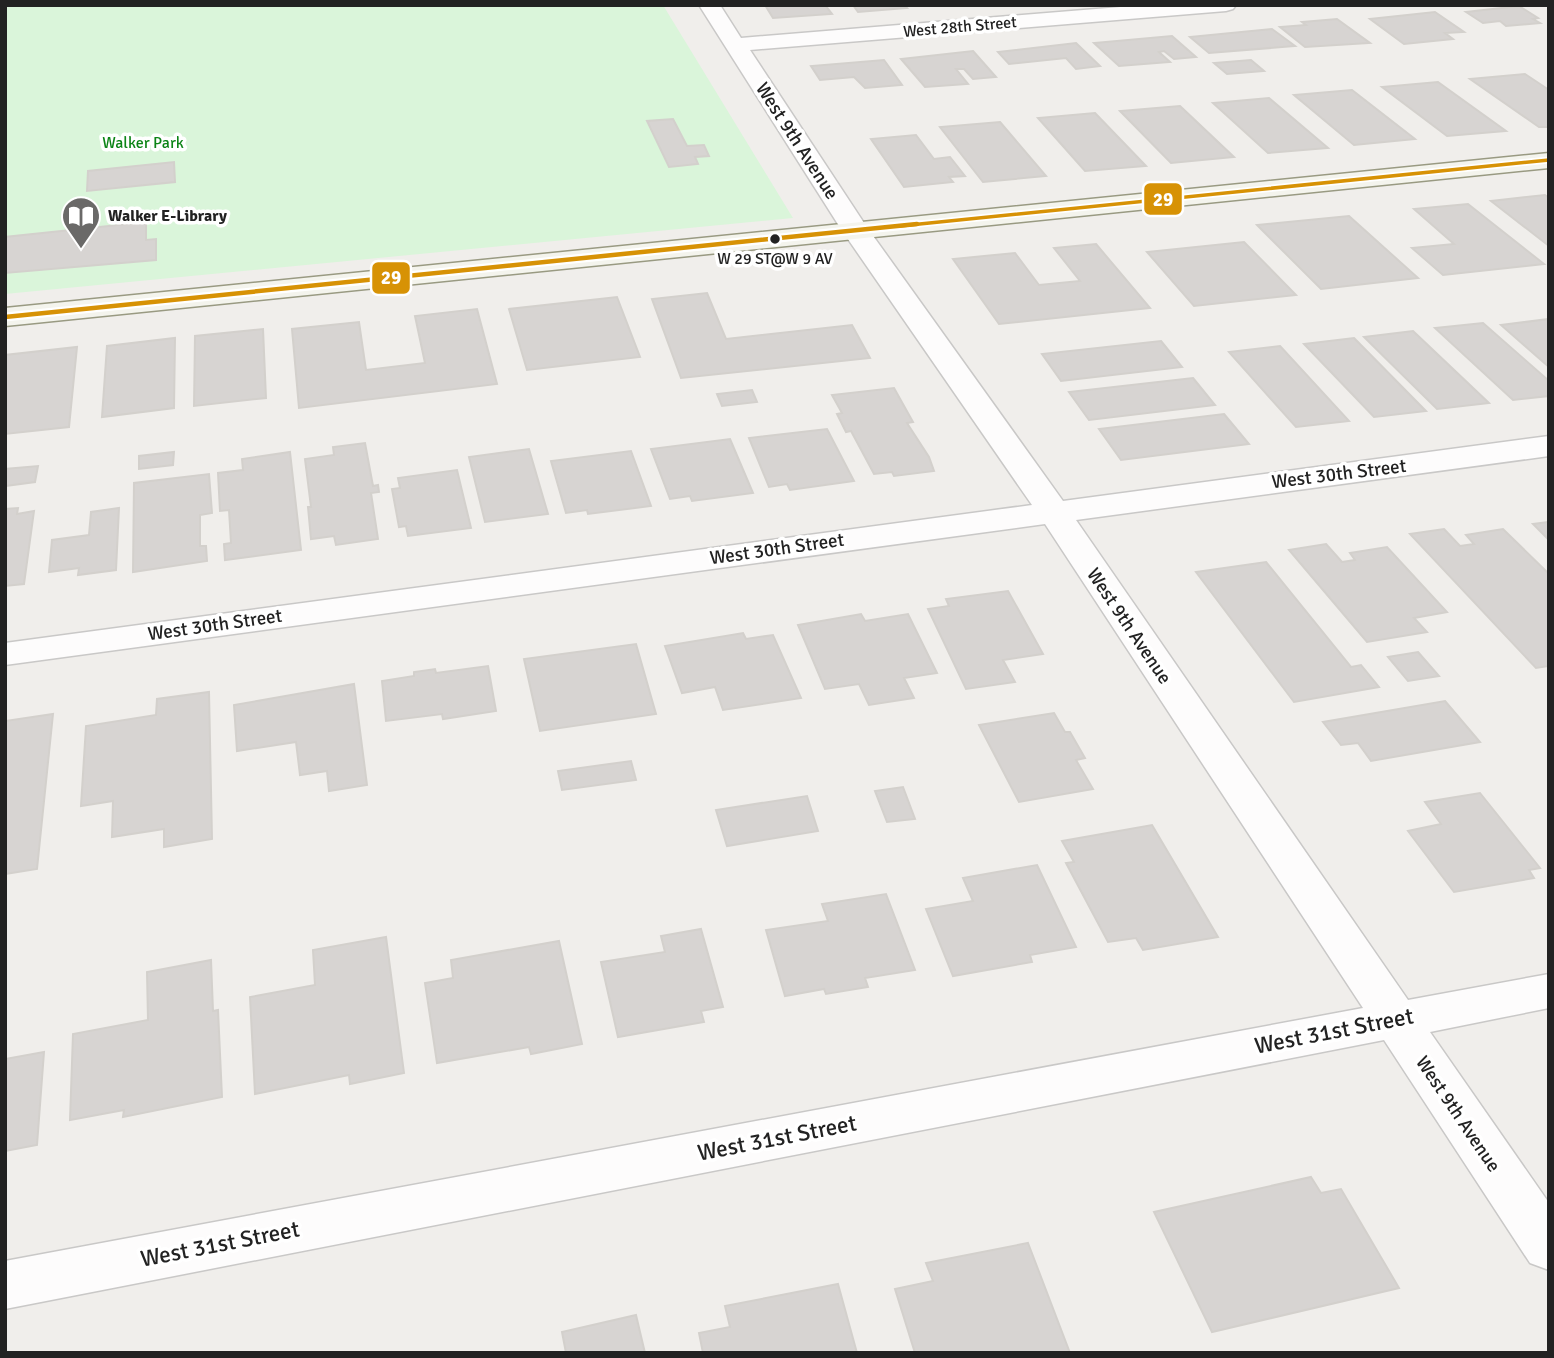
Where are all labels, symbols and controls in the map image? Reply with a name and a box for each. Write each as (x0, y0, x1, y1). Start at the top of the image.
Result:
street label: West 28th Street (902, 12, 1018, 42)
street label: West 9th Avenue (750, 78, 844, 204)
park label: Walker Park (102, 133, 184, 153)
line badge: 29 (1143, 182, 1183, 216)
text: 29 (1153, 188, 1173, 212)
library icon: Walker E-Library (60, 195, 102, 250)
place label: Walker E-Library (108, 206, 227, 226)
marker: W 29 ST@W 9 AV (768, 232, 782, 246)
place label: W 29 ST@W 9 AV (717, 249, 833, 269)
line badge: 29 (371, 261, 411, 295)
text: 29 (381, 266, 401, 290)
street label: West 30th Street (1270, 454, 1408, 494)
street label: West 30th Street (708, 528, 846, 570)
street label: West 9th Avenue (1081, 563, 1177, 689)
street label: West 30th Street (146, 604, 284, 646)
street label: West 31st Street (1252, 1001, 1416, 1061)
street label: West 9th Avenue (1410, 1051, 1506, 1177)
street label: West 31st Street (695, 1108, 859, 1168)
street label: West 31st Street (138, 1214, 302, 1274)

